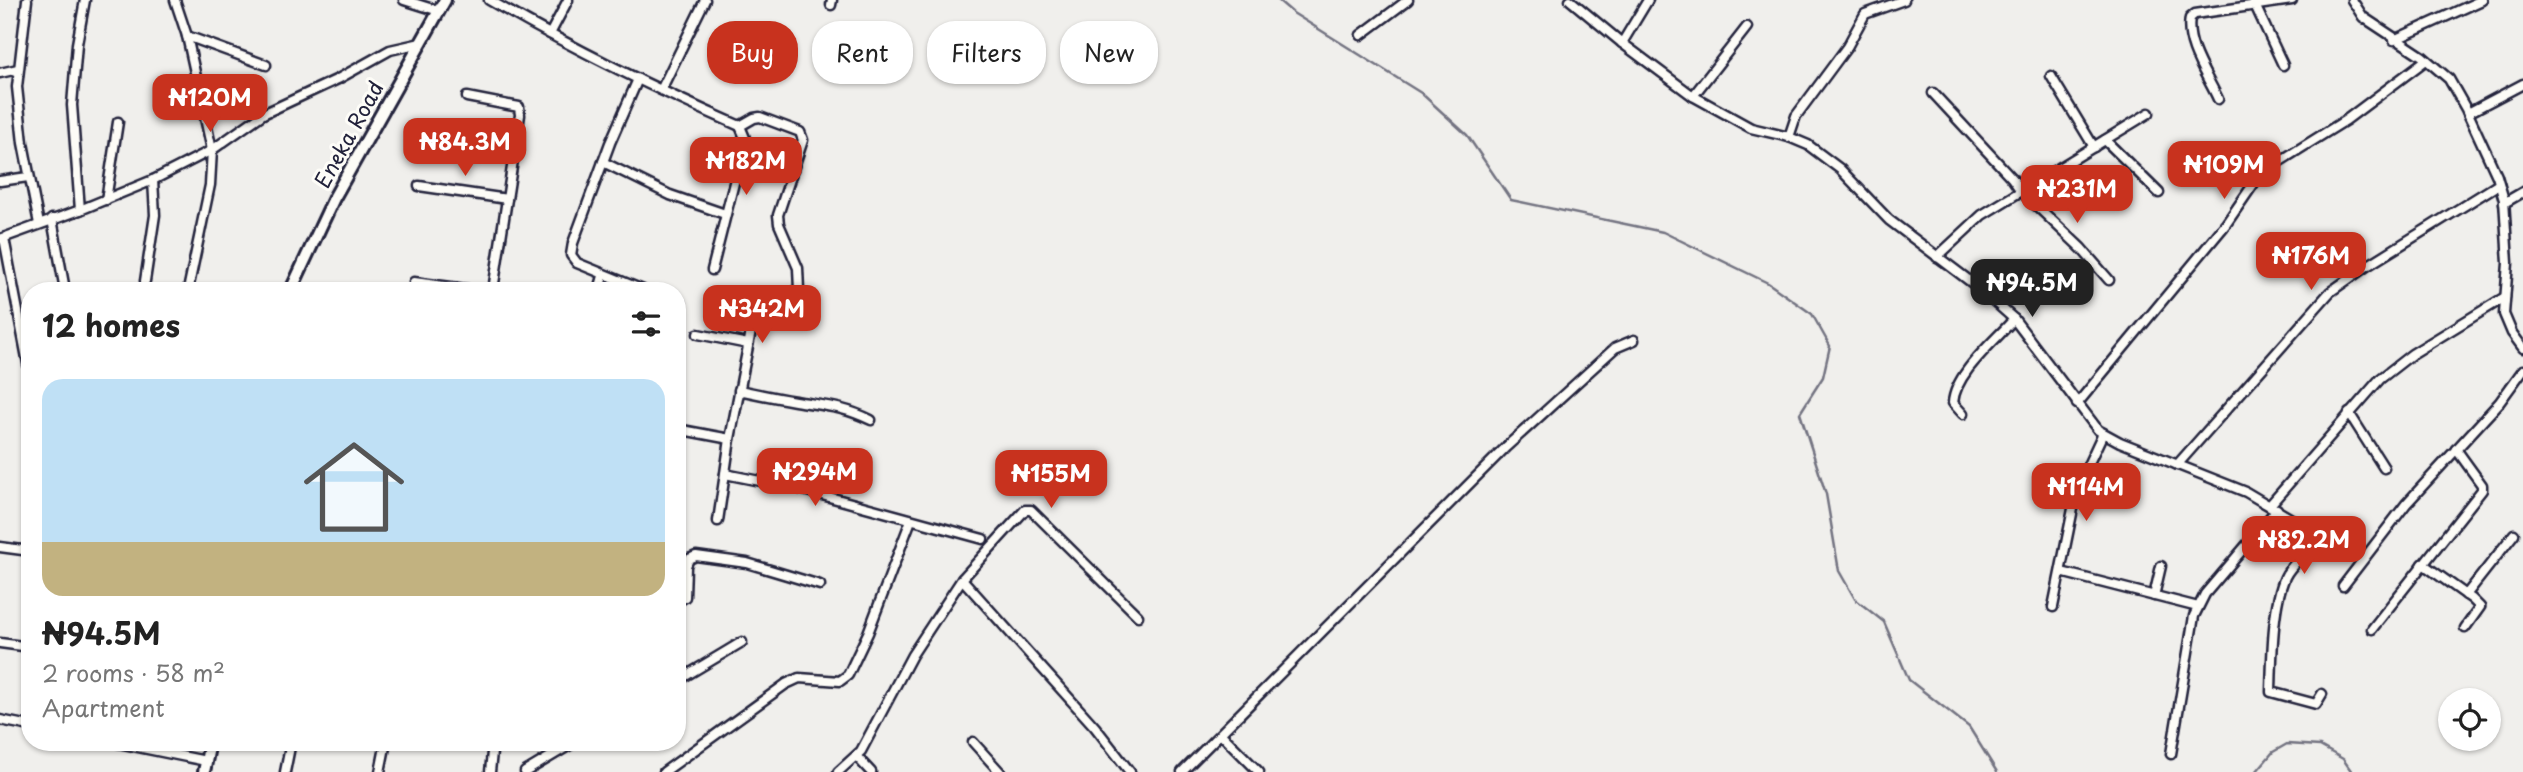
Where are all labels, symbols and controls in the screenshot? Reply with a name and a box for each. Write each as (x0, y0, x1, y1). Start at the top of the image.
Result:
chip: Buy (707, 21, 798, 84)
chip: Rent (812, 21, 913, 84)
chip: Filters (927, 21, 1046, 84)
chip: New (1060, 21, 1158, 84)
pin: ₦120M (161, 74, 259, 134)
street label: Eneka Road (305, 74, 391, 194)
text: ₦120M (168, 79, 252, 114)
pin: ₦84.3M (408, 118, 522, 178)
text: ₦84.3M (419, 123, 511, 158)
pin: ₦182M (697, 138, 795, 197)
text: ₦182M (706, 142, 786, 177)
pin: ₦109M (2175, 142, 2273, 201)
text: ₦109M (2184, 146, 2264, 181)
pin: ₦231M (2028, 166, 2126, 225)
text: ₦231M (2037, 170, 2117, 205)
pin: ₦176M (2262, 232, 2360, 292)
text: ₦176M (2272, 237, 2350, 272)
pin: ₦94.5M (1975, 260, 2089, 319)
text: ₦94.5M (1987, 264, 2077, 299)
pin: ₦342M (713, 286, 811, 345)
text: ₦342M (719, 290, 805, 325)
text: 12 homes (42, 302, 180, 347)
icon: filters (627, 305, 665, 343)
icon: home (291, 424, 417, 550)
pin: ₦294M (766, 448, 864, 508)
pin: ₦155M (1002, 450, 1100, 510)
text: ₦294M (773, 453, 857, 488)
text: ₦155M (1011, 455, 1091, 490)
pin: ₦114M (2037, 463, 2135, 523)
text: ₦114M (2048, 468, 2124, 503)
pin: ₦82.2M (2247, 516, 2361, 576)
text: ₦82.2M (2258, 521, 2350, 556)
text: ₦94.5M (42, 610, 161, 655)
text: 2 rooms · 58 m² (42, 655, 225, 690)
map controls (2438, 688, 2501, 751)
button: locate (2438, 688, 2501, 751)
text: Apartment (42, 690, 165, 725)

